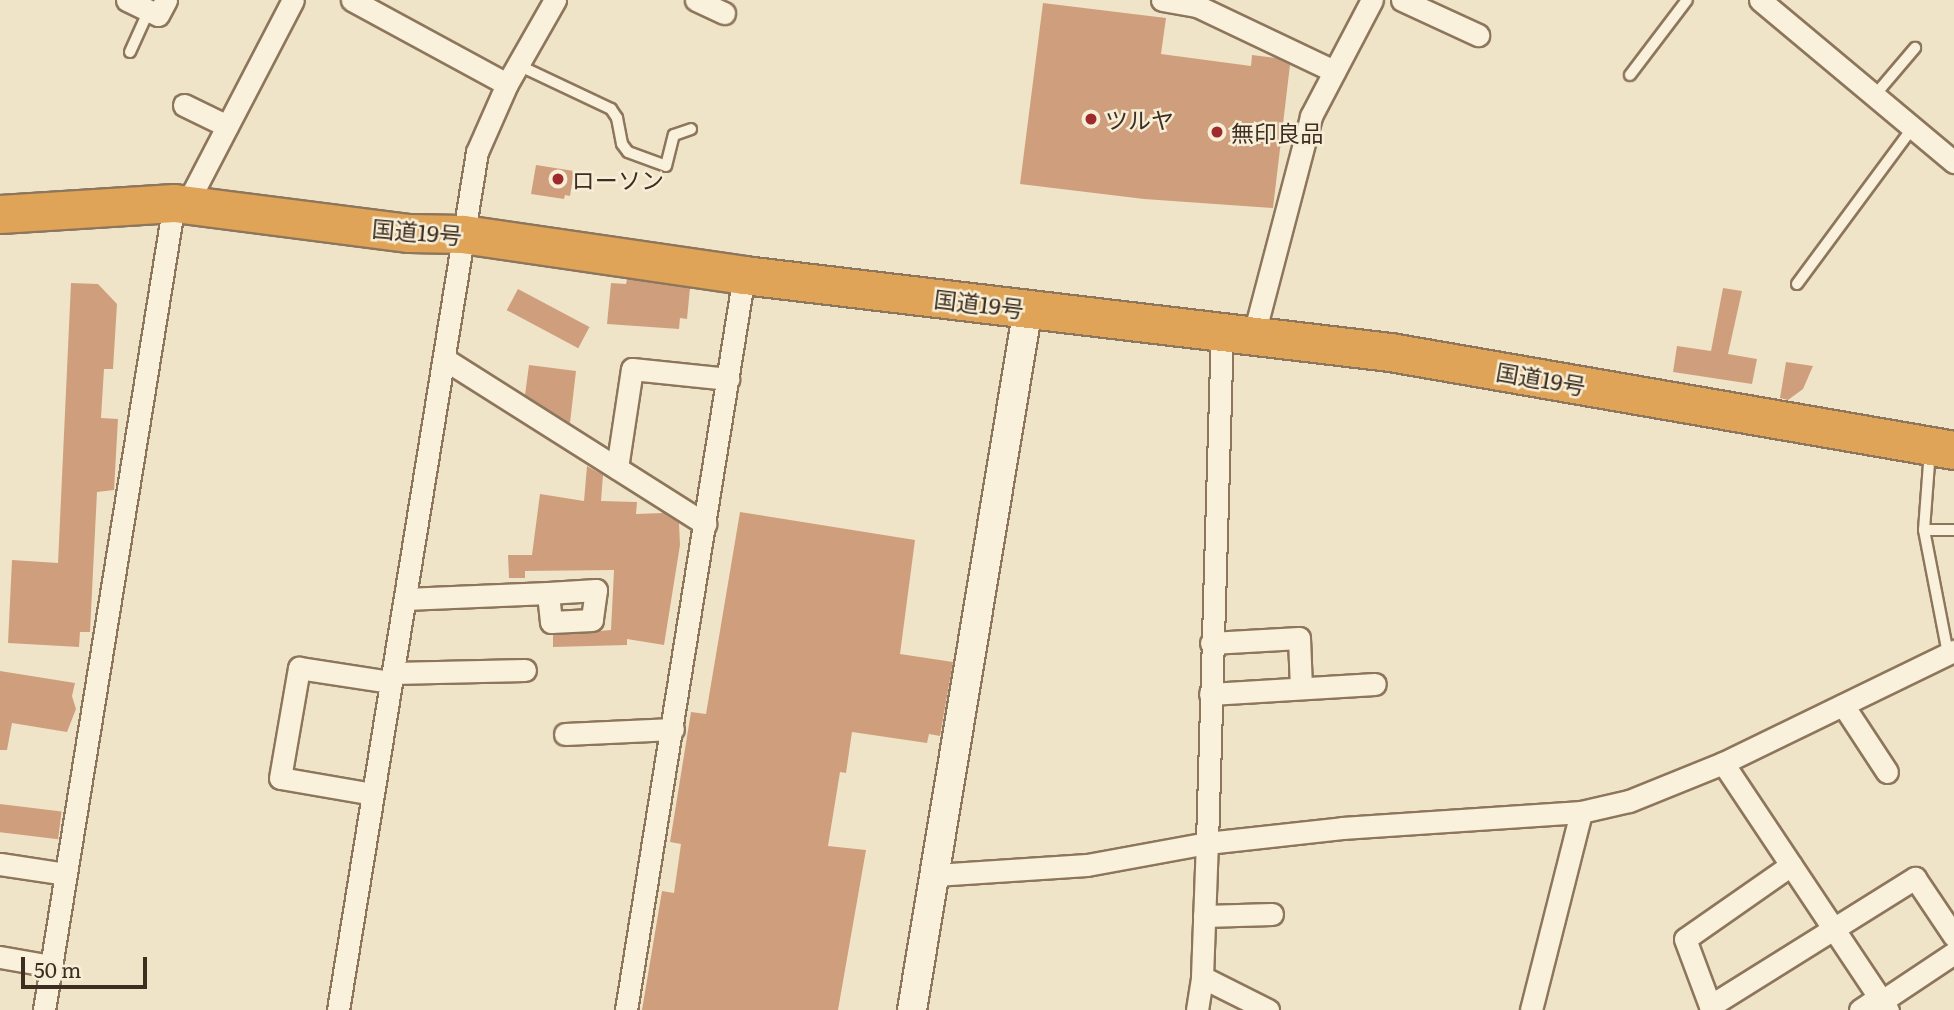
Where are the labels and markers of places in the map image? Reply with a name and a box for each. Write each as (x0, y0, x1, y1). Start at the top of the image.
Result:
place label: ツルヤ (1105, 105, 1174, 133)
marker: ツルヤ (1083, 111, 1099, 127)
place label: 無印良品 (1231, 118, 1323, 146)
marker: 無印良品 (1209, 124, 1225, 140)
place label: ローソン (572, 165, 664, 193)
marker: ローソン (550, 171, 566, 187)

